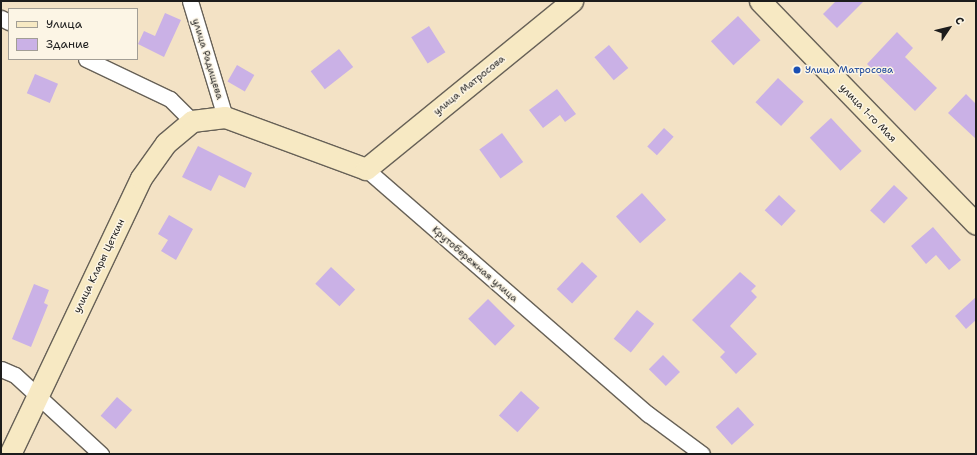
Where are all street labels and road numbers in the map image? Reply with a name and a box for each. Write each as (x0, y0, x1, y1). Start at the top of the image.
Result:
street label: улица Радищева (190, 17, 226, 101)
street label: улица Матросова (431, 53, 507, 117)
street label: улица 1-го Мая (837, 81, 899, 145)
street label: улица Клары Цеткин (71, 217, 127, 315)
street label: Крутобережная улица (430, 223, 520, 305)

